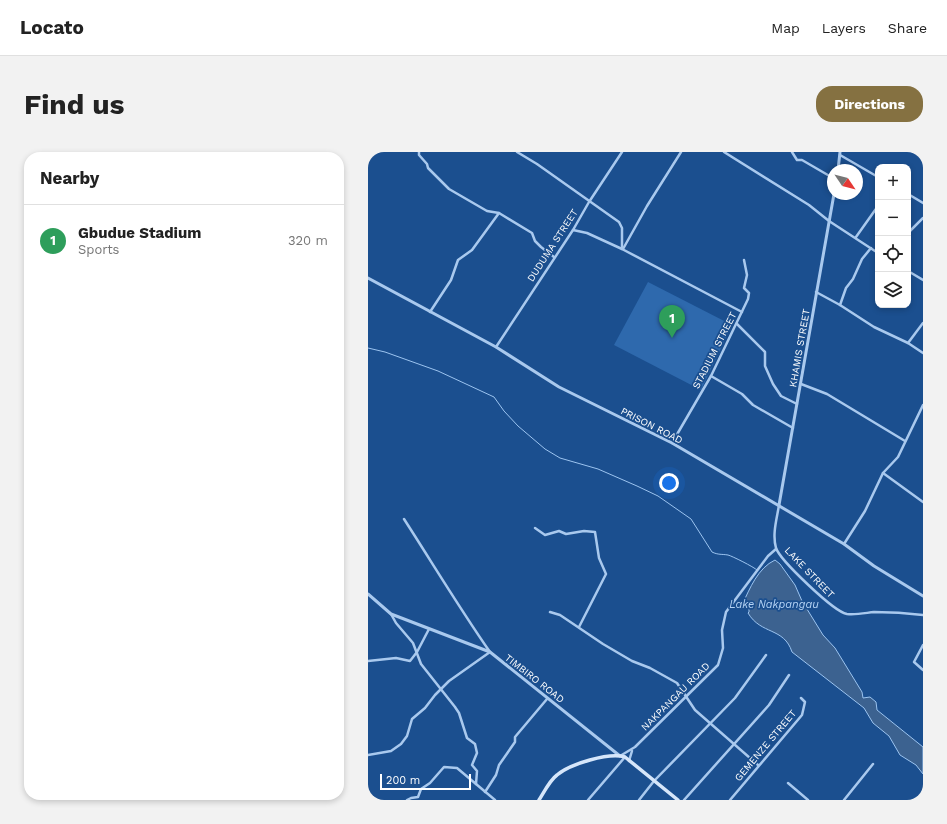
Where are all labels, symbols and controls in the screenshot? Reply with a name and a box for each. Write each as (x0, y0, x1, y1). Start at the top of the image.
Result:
text: Locato (20, 16, 84, 39)
text: Map (771, 20, 800, 36)
text: Layers (822, 20, 866, 36)
text: Share (888, 20, 927, 36)
button: Directions (816, 86, 923, 122)
text: Find us (24, 88, 124, 121)
north arrow (827, 164, 863, 200)
map controls (875, 164, 911, 308)
button: + (875, 164, 911, 200)
text: Nearby (40, 168, 99, 188)
button: − (875, 200, 911, 236)
street label: DUDUMA STREET (525, 207, 580, 284)
text: Gbudue Stadium (78, 224, 201, 242)
text: 1 (50, 233, 56, 248)
text: 320 m (288, 233, 328, 248)
button: locate (875, 236, 911, 272)
text: Sports (78, 242, 119, 257)
button: layers (875, 272, 911, 308)
pin: 1 (659, 305, 685, 338)
street label: KHAMIS STREET (787, 308, 812, 388)
street label: STADIUM STREET (690, 310, 739, 390)
street label: PRISON ROAD (619, 405, 685, 446)
your location (659, 473, 679, 493)
street label: LAKE STREET (783, 545, 837, 600)
water label: Lake Nakpangau (729, 598, 819, 611)
street label: TIMBIRO ROAD (503, 652, 567, 705)
street label: NAKPANGAU ROAD (639, 660, 712, 733)
street label: GEMENZE STREET (732, 707, 798, 783)
scale bar (380, 772, 471, 791)
text: 200 m (386, 774, 420, 787)

